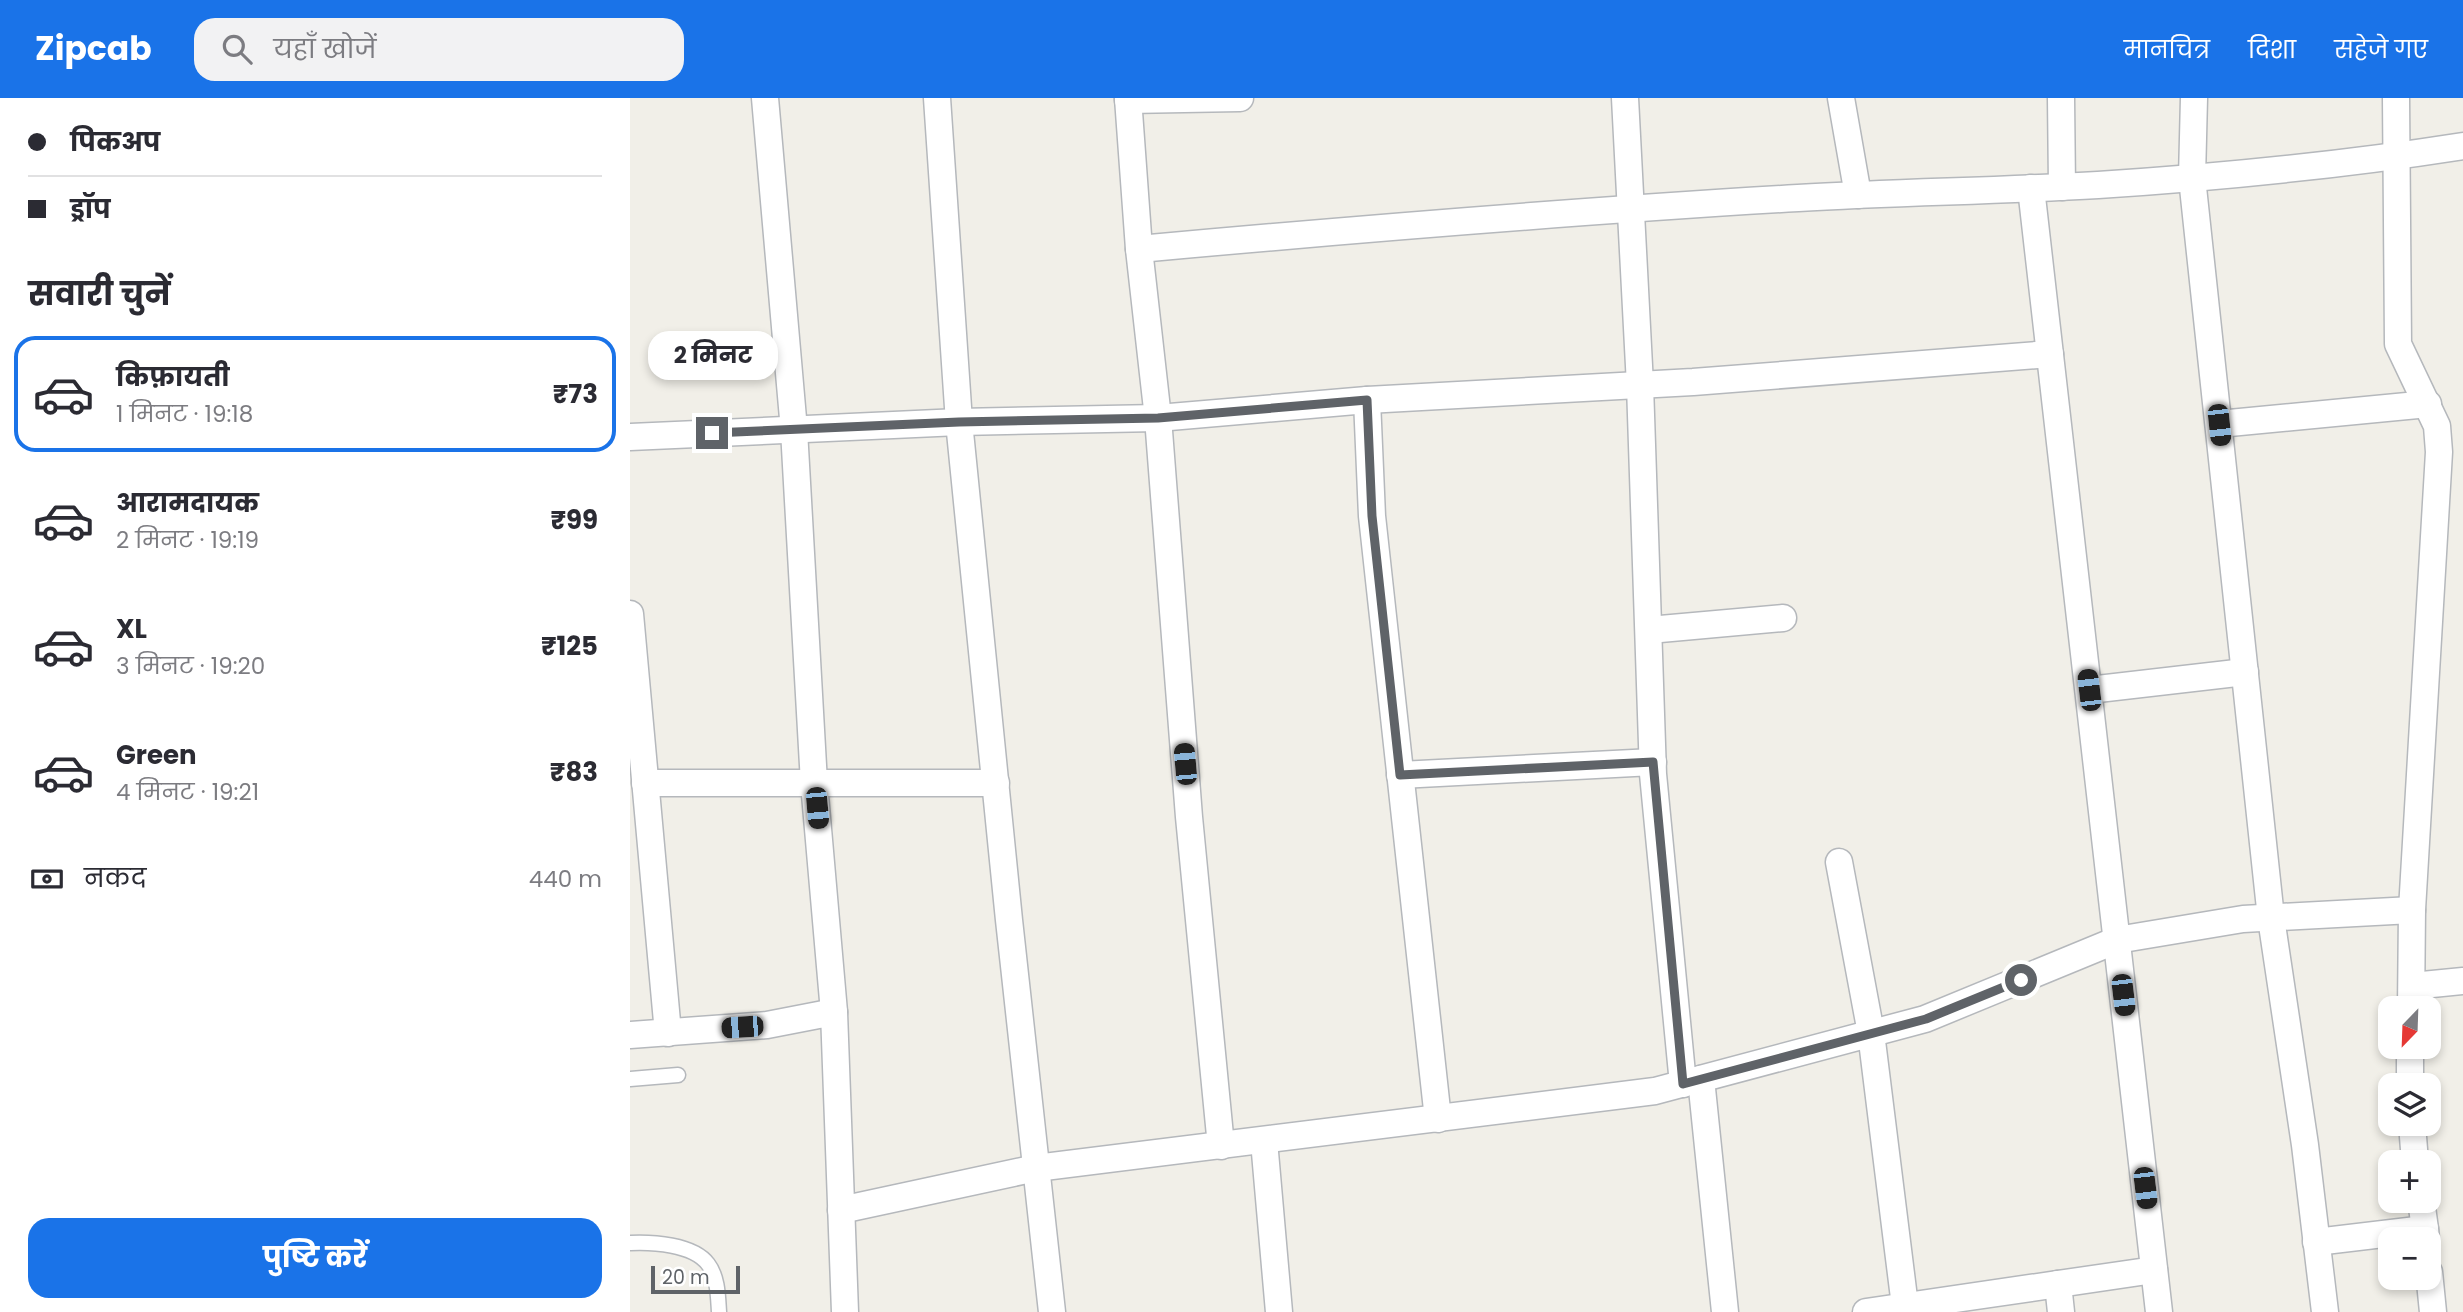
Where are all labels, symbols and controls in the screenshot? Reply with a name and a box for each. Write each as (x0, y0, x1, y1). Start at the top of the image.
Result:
search box (194, 18, 684, 81)
text: Zipcab (35, 25, 152, 72)
icon: search (218, 30, 256, 68)
text: यहाँ खोजें (274, 31, 376, 67)
text: मानचित्र (2124, 33, 2210, 66)
text: दिशा (2248, 33, 2296, 66)
text: सहेजे गए (2334, 33, 2428, 66)
text: पिकअप (70, 124, 160, 160)
text: ड्रॉप (70, 191, 111, 227)
text: सवारी चुनें (28, 271, 170, 316)
callout: 2 मिनट (647, 331, 777, 380)
text: 2 मिनट (674, 339, 752, 371)
text: किफ़ायती (116, 359, 230, 395)
icon: car (32, 363, 95, 426)
text: ₹73 (553, 376, 598, 412)
text: 1 मिनट · 19:18 (116, 398, 253, 430)
car (2207, 403, 2232, 447)
route end (696, 417, 728, 449)
text: आरामदायक (116, 485, 259, 521)
icon: car (32, 489, 95, 552)
text: ₹99 (550, 502, 598, 538)
text: 2 मिनट · 19:19 (116, 524, 259, 556)
text: XL (116, 611, 147, 647)
icon: car (32, 615, 95, 678)
text: ₹125 (541, 628, 598, 664)
text: 3 मिनट · 19:20 (116, 650, 265, 682)
car (2077, 668, 2102, 712)
text: Green (116, 737, 197, 773)
icon: car (32, 741, 95, 804)
car (1173, 742, 1198, 786)
text: ₹83 (550, 754, 598, 790)
text: 4 मिनट · 19:21 (116, 776, 259, 808)
car (805, 786, 830, 830)
icon: cash (28, 860, 66, 898)
text: नकद (84, 860, 146, 896)
text: 440 m (529, 863, 602, 895)
route start (2005, 964, 2037, 996)
car (2111, 973, 2136, 1017)
north arrow (2378, 996, 2441, 1059)
map controls (2378, 996, 2441, 1290)
car (721, 1015, 764, 1039)
button: layers (2378, 1073, 2441, 1136)
button: + (2378, 1150, 2441, 1213)
car (2133, 1166, 2158, 1210)
button: पुष्टि करें (28, 1218, 602, 1298)
button: − (2378, 1227, 2441, 1290)
scale bar (651, 1263, 740, 1295)
text: 20 m (662, 1264, 710, 1291)

